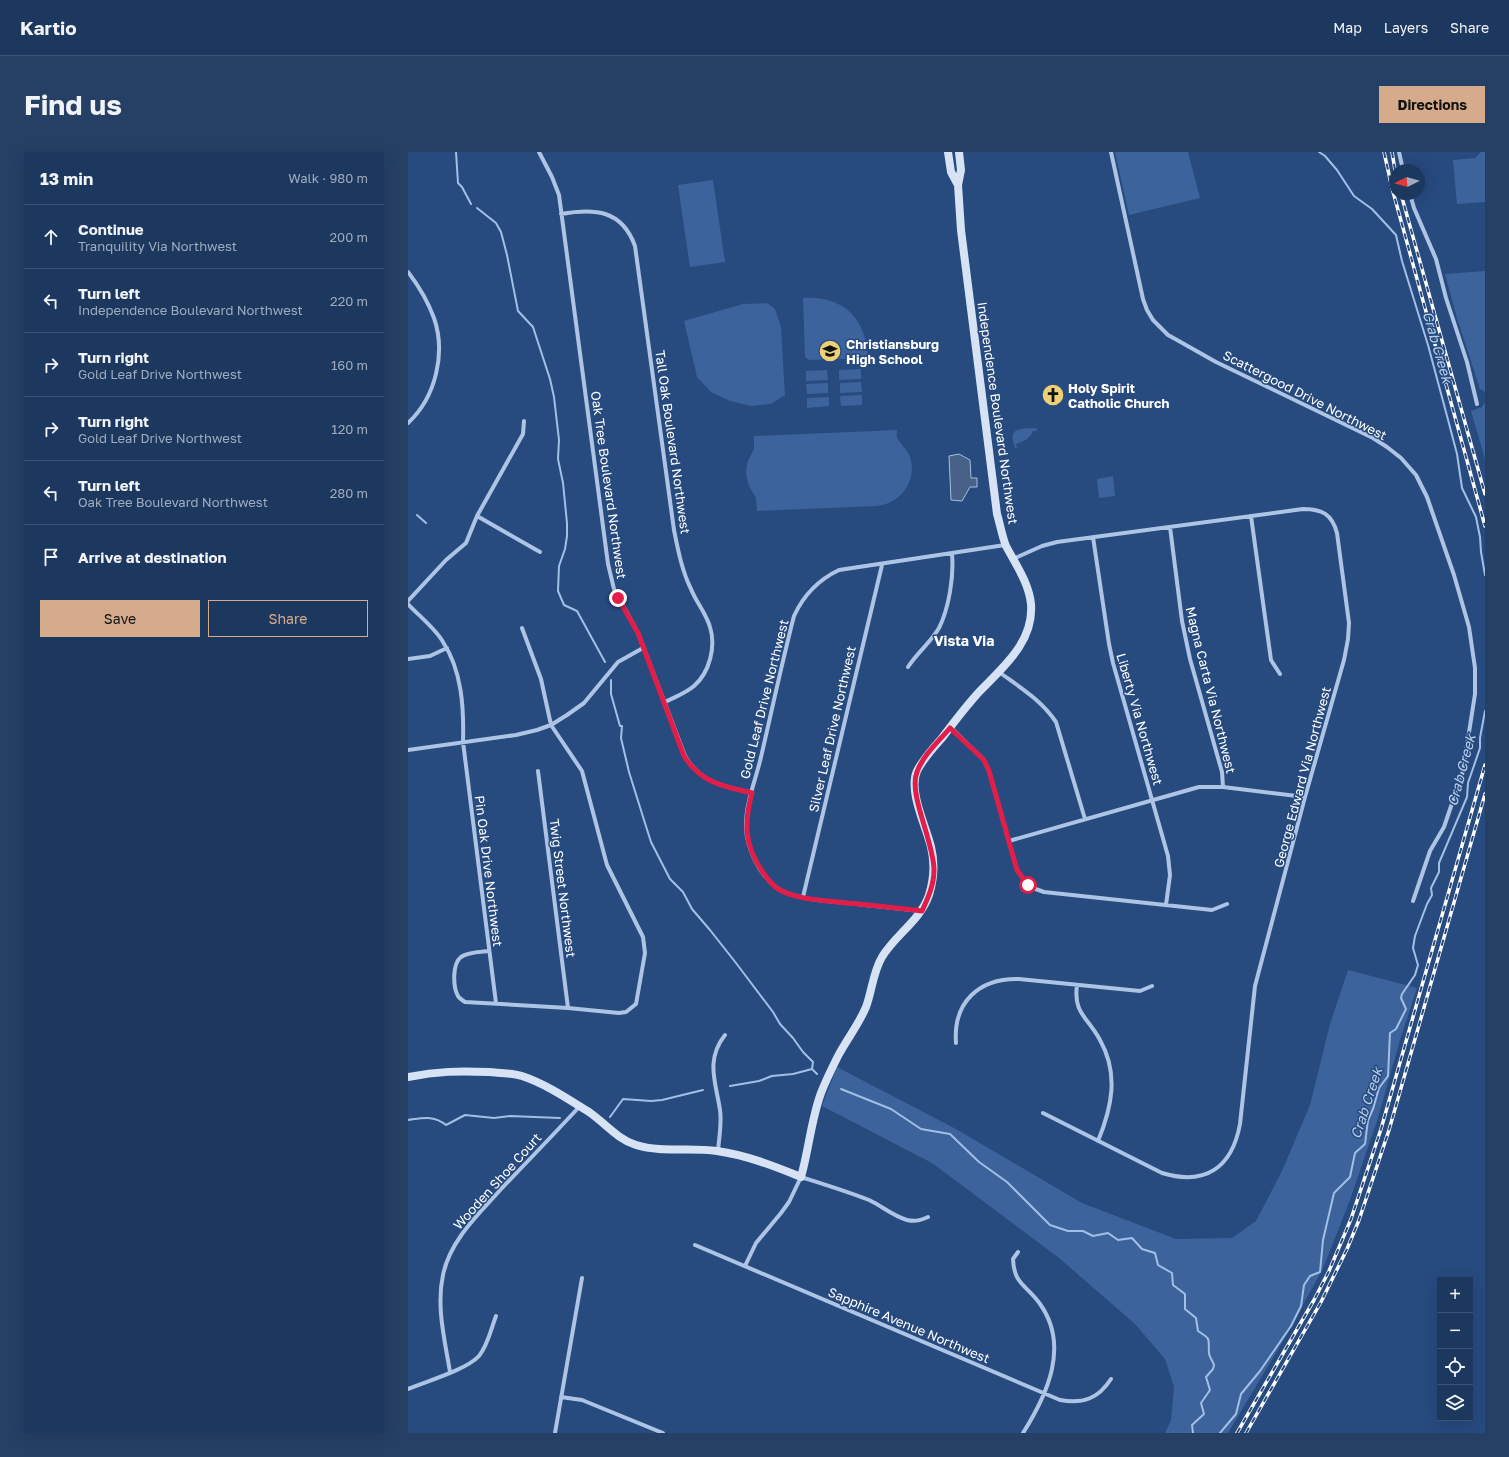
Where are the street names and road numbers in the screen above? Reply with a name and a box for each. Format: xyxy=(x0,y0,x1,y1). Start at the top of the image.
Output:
street label: Independence Boulevard Northwest xyxy=(974,301,1022,525)
street label: Scattergood Drive Northwest xyxy=(1220,347,1390,443)
street label: Tall Oak Boulevard Northwest xyxy=(652,349,694,535)
street label: Oak Tree Boulevard Northwest xyxy=(588,390,630,580)
street label: Magna Carta Via Northwest xyxy=(1183,605,1239,775)
street label: Gold Leaf Drive Northwest xyxy=(736,618,792,780)
street label: Silver Leaf Drive Northwest xyxy=(805,644,859,814)
street label: Liberty Via Northwest xyxy=(1113,651,1167,787)
street label: George Edward Via Northwest xyxy=(1270,685,1334,869)
street label: Pin Oak Drive Northwest xyxy=(472,794,506,948)
street label: Twig Street Northwest xyxy=(547,818,579,958)
street label: Wooden Shoe Court xyxy=(449,1129,545,1233)
street label: Sapphire Avenue Northwest xyxy=(826,1284,992,1366)

